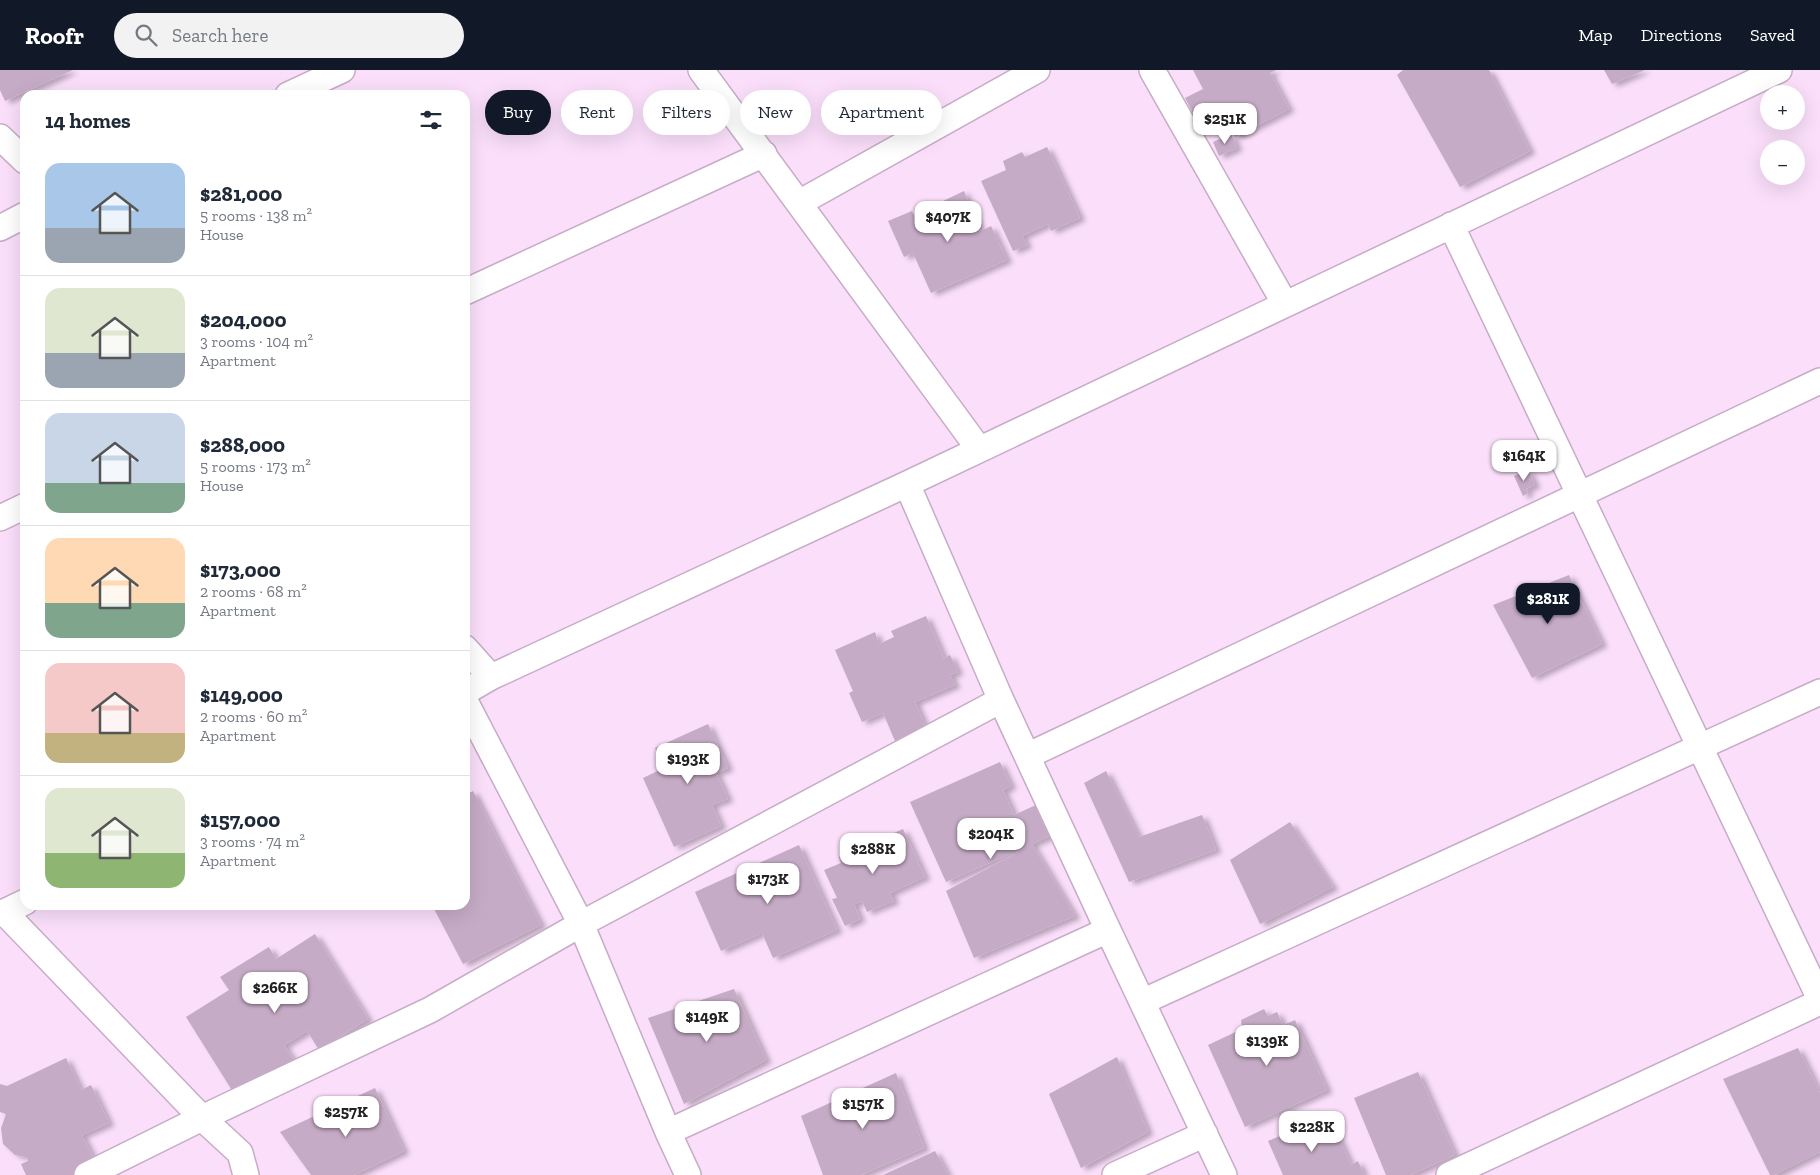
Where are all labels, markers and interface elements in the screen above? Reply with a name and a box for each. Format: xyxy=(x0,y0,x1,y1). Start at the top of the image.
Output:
search box xyxy=(114,13,464,58)
text: Roofr xyxy=(25,21,84,50)
icon: search xyxy=(132,21,160,49)
text: Search here xyxy=(172,24,268,47)
text: Map xyxy=(1578,24,1613,46)
text: Directions xyxy=(1641,24,1722,46)
text: Saved xyxy=(1750,24,1795,46)
map controls xyxy=(1760,85,1805,185)
button: + xyxy=(1760,85,1805,130)
chip: Buy xyxy=(485,90,551,135)
chip: Rent xyxy=(561,90,633,135)
chip: Filters xyxy=(643,90,730,135)
chip: New xyxy=(740,90,811,135)
chip: Apartment xyxy=(821,90,942,135)
pin: $251K xyxy=(1190,102,1260,145)
icon: filters xyxy=(417,106,445,134)
text: 14 homes xyxy=(45,108,131,133)
text: $251K xyxy=(1204,109,1246,128)
button: − xyxy=(1760,140,1805,185)
text: $281,000 xyxy=(200,181,282,206)
icon: home xyxy=(85,183,145,243)
pin: $407K xyxy=(913,200,983,243)
text: 5 rooms · 138 m² xyxy=(200,206,312,225)
text: $407K xyxy=(926,207,970,226)
text: House xyxy=(200,225,243,244)
text: $204,000 xyxy=(200,307,287,332)
icon: home xyxy=(85,308,145,368)
text: 3 rooms · 104 m² xyxy=(200,332,313,351)
text: Apartment xyxy=(200,351,276,370)
text: $288,000 xyxy=(200,432,285,457)
icon: home xyxy=(85,433,145,493)
pin: $164K xyxy=(1489,440,1559,482)
text: $164K xyxy=(1503,446,1545,465)
text: 5 rooms · 173 m² xyxy=(200,457,311,476)
text: House xyxy=(200,476,243,495)
text: $173,000 xyxy=(200,557,281,582)
icon: home xyxy=(85,558,145,618)
text: 2 rooms · 68 m² xyxy=(200,582,307,601)
pin: $281K xyxy=(1513,582,1583,625)
text: $281K xyxy=(1527,589,1569,608)
text: Apartment xyxy=(200,601,276,620)
text: $149,000 xyxy=(200,682,283,707)
icon: home xyxy=(85,683,145,743)
text: 2 rooms · 60 m² xyxy=(200,707,307,726)
text: Apartment xyxy=(200,726,276,745)
pin: $193K xyxy=(653,742,723,785)
text: $193K xyxy=(667,749,709,768)
text: $157,000 xyxy=(200,807,280,832)
icon: home xyxy=(85,808,145,868)
pin: $204K xyxy=(956,818,1026,860)
text: $204K xyxy=(968,824,1014,843)
text: 3 rooms · 74 m² xyxy=(200,832,305,851)
pin: $288K xyxy=(838,832,908,875)
text: $288K xyxy=(851,839,895,858)
text: Apartment xyxy=(200,851,276,870)
pin: $173K xyxy=(733,862,803,905)
text: $173K xyxy=(747,869,789,888)
pin: $266K xyxy=(240,972,310,1014)
text: $266K xyxy=(253,978,297,997)
pin: $149K xyxy=(672,1000,742,1043)
text: $149K xyxy=(686,1007,728,1026)
pin: $139K xyxy=(1232,1024,1302,1067)
text: $139K xyxy=(1246,1031,1288,1050)
pin: $157K xyxy=(828,1088,898,1130)
text: $157K xyxy=(842,1094,884,1113)
pin: $257K xyxy=(311,1096,381,1138)
text: $257K xyxy=(324,1102,368,1121)
pin: $228K xyxy=(1277,1110,1347,1153)
text: $228K xyxy=(1290,1117,1334,1136)

